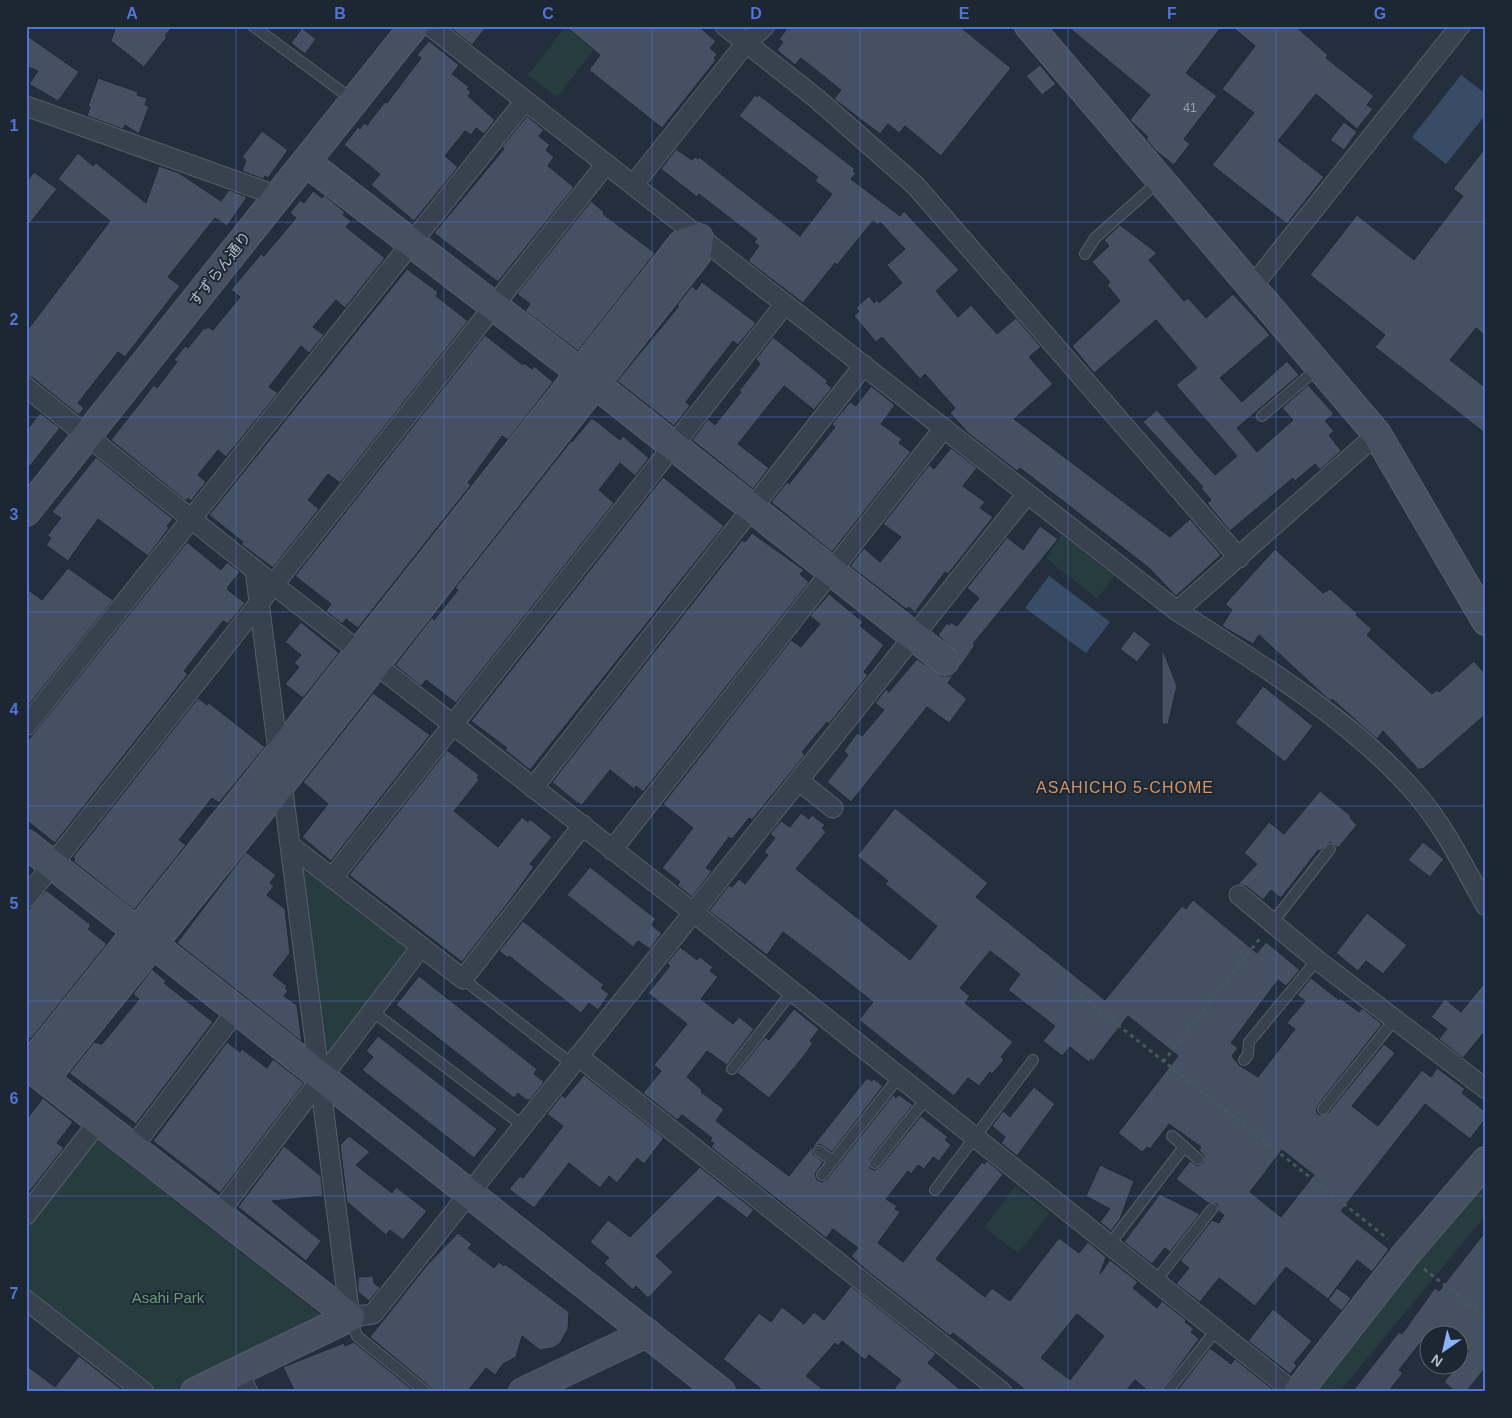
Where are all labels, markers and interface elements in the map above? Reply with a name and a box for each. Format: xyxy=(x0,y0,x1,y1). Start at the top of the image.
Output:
text: A xyxy=(126,5,138,22)
text: B xyxy=(334,5,346,22)
text: C xyxy=(542,5,554,22)
text: D xyxy=(750,5,762,22)
text: E xyxy=(959,5,970,22)
text: F xyxy=(1167,5,1177,22)
text: G xyxy=(1374,5,1386,22)
house number: 41 xyxy=(1183,101,1197,115)
text: 1 xyxy=(10,117,19,134)
street label: すずらん通り xyxy=(185,228,254,309)
text: 2 xyxy=(10,311,19,328)
text: 3 xyxy=(10,506,19,523)
text: 4 xyxy=(10,701,19,718)
district label: ASAHICHO 5-CHOME xyxy=(1036,779,1214,796)
text: 5 xyxy=(10,895,19,912)
text: 6 xyxy=(10,1090,19,1107)
text: 7 xyxy=(10,1285,19,1302)
park label: Asahi Park xyxy=(132,1289,205,1306)
north arrow xyxy=(1420,1326,1470,1376)
text: N xyxy=(1428,1351,1445,1370)

